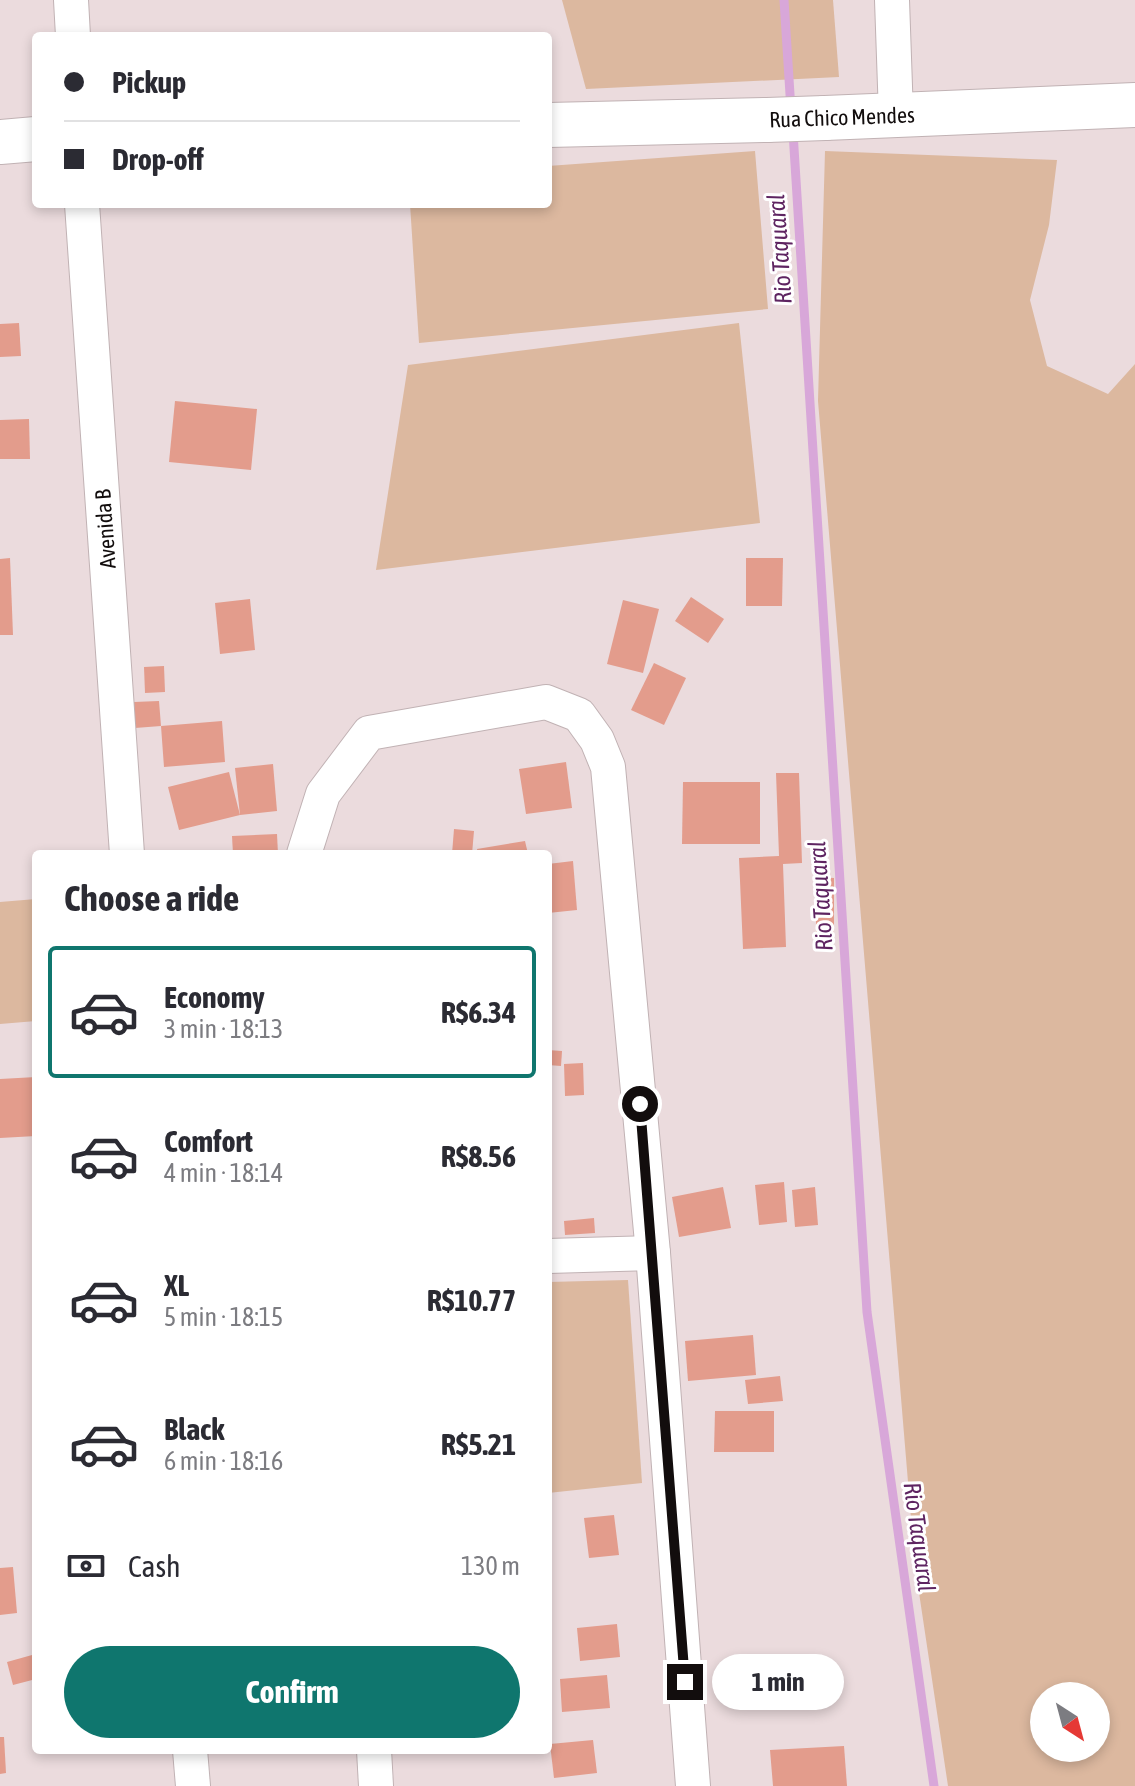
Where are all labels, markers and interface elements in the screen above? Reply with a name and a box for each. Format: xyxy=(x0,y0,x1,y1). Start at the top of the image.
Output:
text: Pickup xyxy=(112,65,186,99)
street label: Rua Chico Mendes xyxy=(769,101,915,133)
text: Drop-off xyxy=(112,142,204,176)
water label: Rio Taquaral xyxy=(762,193,797,305)
street label: Avenida B xyxy=(89,488,121,570)
water label: Rio Taquaral xyxy=(803,840,838,952)
text: Choose a ride xyxy=(64,877,239,919)
icon: car xyxy=(68,976,140,1048)
text: Economy xyxy=(164,980,265,1014)
text: R$6.34 xyxy=(441,995,516,1029)
text: 3 min · 18:13 xyxy=(164,1014,283,1044)
route start xyxy=(622,1086,658,1122)
icon: car xyxy=(68,1120,140,1192)
text: Comfort xyxy=(164,1124,253,1158)
text: R$8.56 xyxy=(441,1139,516,1173)
text: 4 min · 18:14 xyxy=(164,1158,283,1188)
icon: car xyxy=(68,1264,140,1336)
text: XL xyxy=(164,1268,189,1302)
text: R$10.77 xyxy=(427,1283,516,1317)
text: 5 min · 18:15 xyxy=(164,1302,283,1332)
icon: car xyxy=(68,1408,140,1480)
text: Black xyxy=(164,1412,224,1446)
text: R$5.21 xyxy=(441,1427,516,1461)
text: 6 min · 18:16 xyxy=(164,1446,283,1476)
water label: Rio Taquaral xyxy=(898,1480,941,1593)
icon: cash xyxy=(64,1544,108,1588)
text: Cash xyxy=(128,1549,181,1583)
text: 130 m xyxy=(461,1551,520,1581)
button: Confirm xyxy=(64,1646,520,1738)
callout: 1 min xyxy=(713,1654,845,1710)
route end xyxy=(667,1664,703,1700)
text: 1 min xyxy=(751,1667,805,1697)
north arrow xyxy=(1030,1682,1110,1762)
map controls xyxy=(1030,1682,1110,1762)

